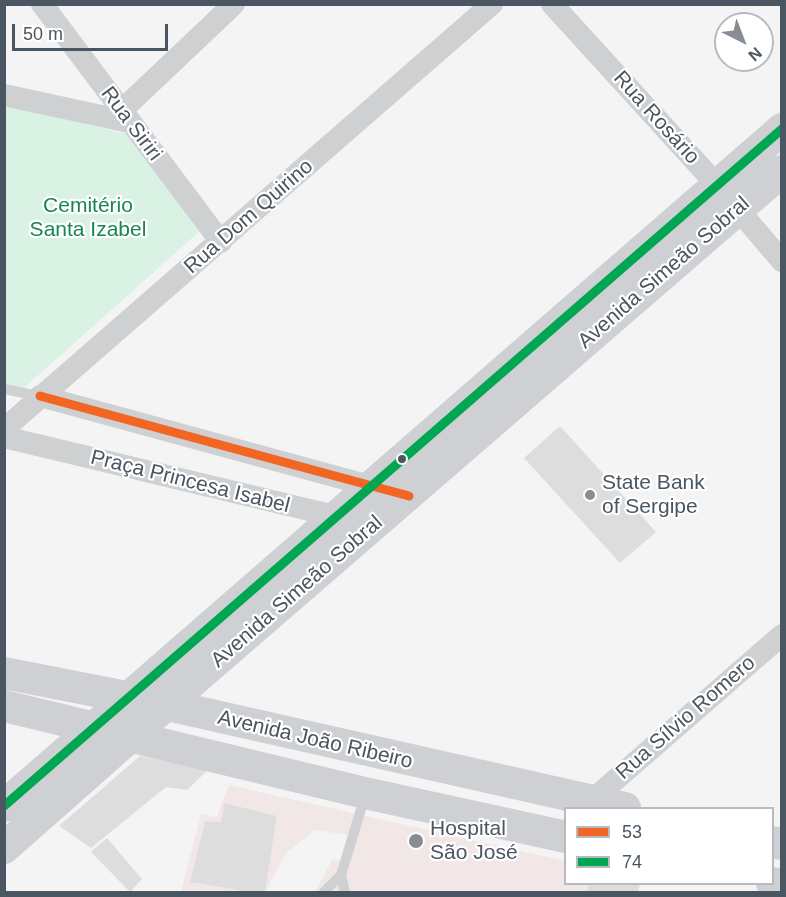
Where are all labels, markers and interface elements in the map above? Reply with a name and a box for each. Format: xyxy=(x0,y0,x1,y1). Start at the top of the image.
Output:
scale bar xyxy=(15,12,171,50)
north arrow xyxy=(714,12,774,72)
text: 50 m xyxy=(23,24,63,44)
text: N xyxy=(745,44,765,64)
street label: Rua Rosário xyxy=(608,66,704,170)
street label: Rua Siriri xyxy=(95,82,167,166)
street label: Rua Dom Quirino xyxy=(180,154,318,280)
street label: Avenida Simeão Sobral xyxy=(573,192,755,354)
park label: Cemitério Santa Izabel xyxy=(30,193,146,243)
street label: Praça Princesa Isabel xyxy=(88,445,292,519)
unlabelled marker xyxy=(396,453,408,465)
place label: State Bank of Sergipe xyxy=(602,470,705,520)
marker: State Bank of Sergipe xyxy=(583,488,597,502)
street label: Avenida Simeão Sobral xyxy=(206,511,388,673)
street label: Rua Sílvio Romero xyxy=(611,651,761,785)
street label: Avenida João Ribeiro xyxy=(215,705,415,775)
legend xyxy=(564,807,774,885)
place label: Hospital São José xyxy=(430,816,518,866)
text: 53 xyxy=(622,822,642,842)
marker: Hospital São José xyxy=(407,832,425,850)
text: 74 xyxy=(622,852,642,872)

